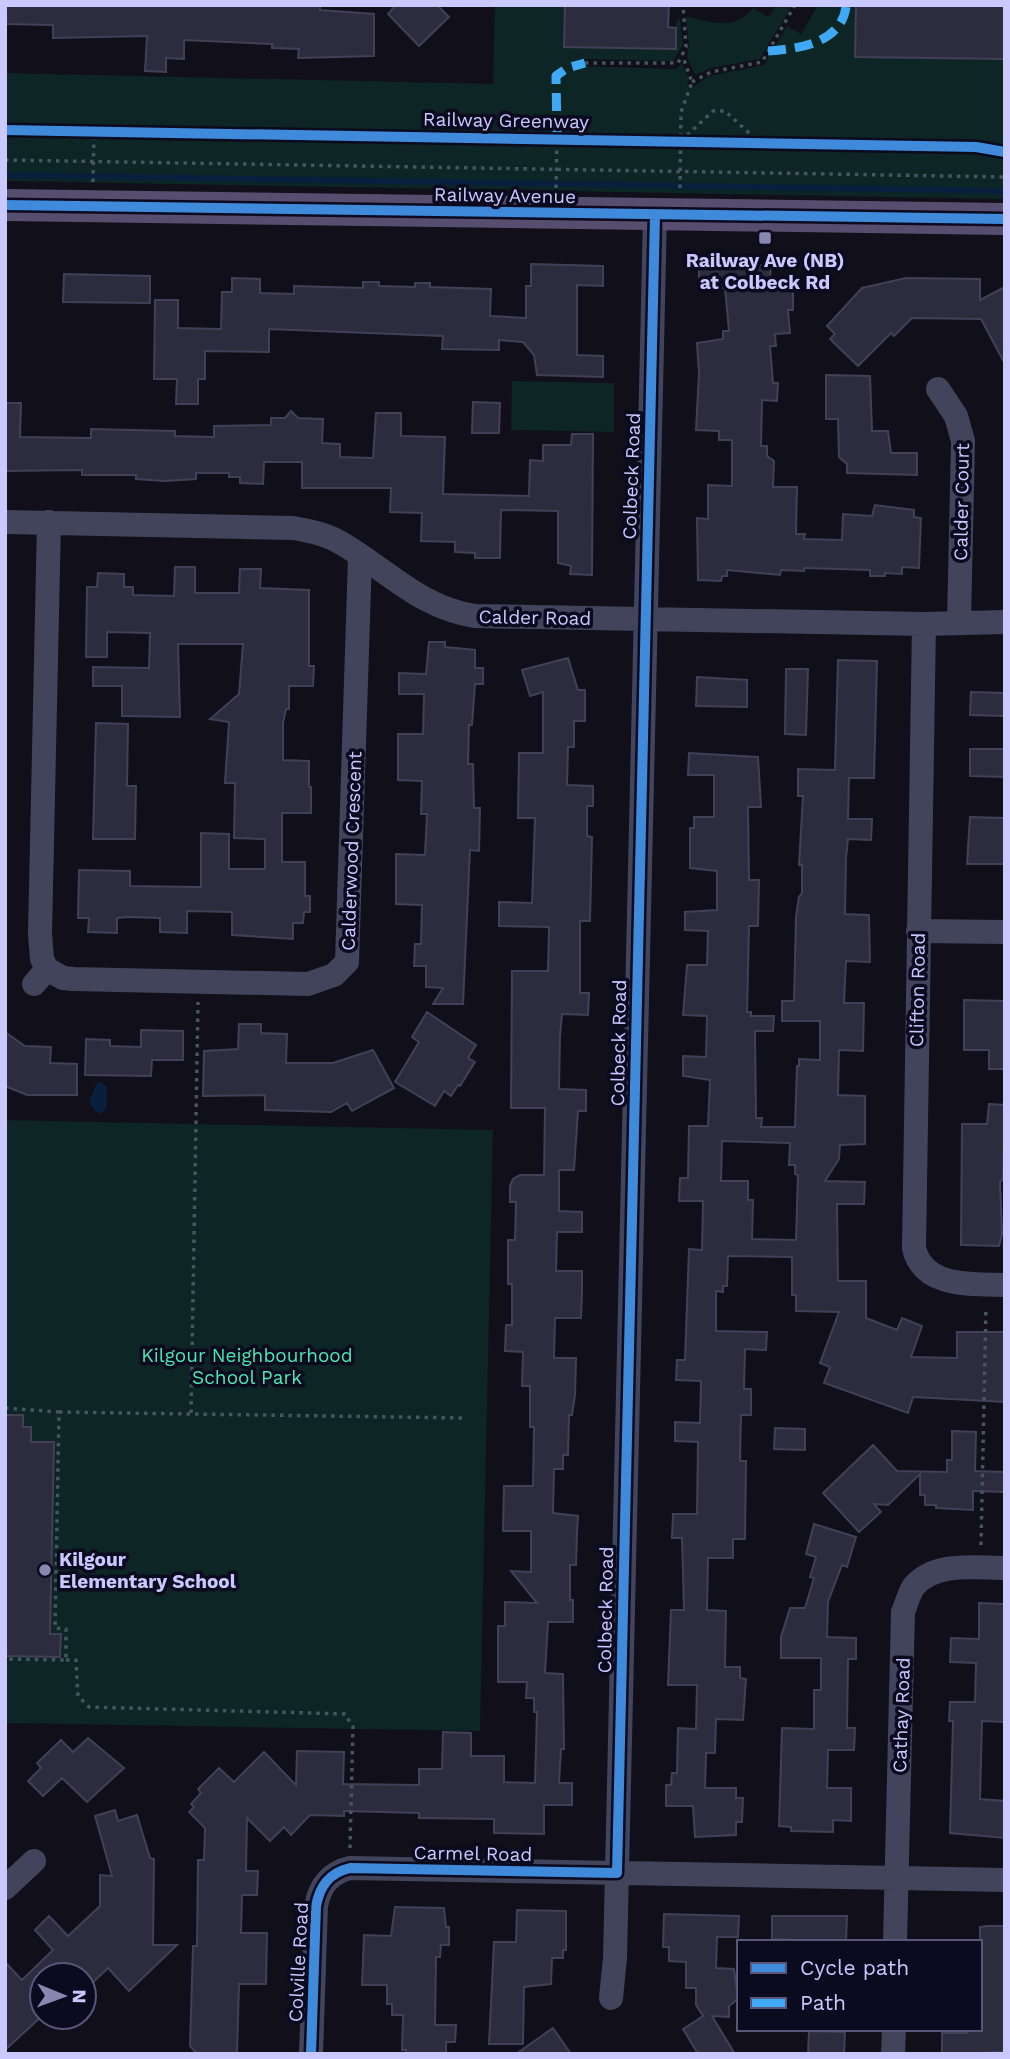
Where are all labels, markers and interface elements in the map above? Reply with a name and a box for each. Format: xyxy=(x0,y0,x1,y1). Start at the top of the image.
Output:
street label: Railway Greenway xyxy=(423,108,589,133)
street label: Railway Avenue xyxy=(434,183,576,208)
marker: Railway Ave (NB) at Colbeck Rd xyxy=(757,230,773,246)
place label: Railway Ave (NB) at Colbeck Rd xyxy=(686,249,844,294)
street label: Colbeck Road xyxy=(618,412,645,540)
street label: Calder Court xyxy=(949,443,974,561)
street label: Calder Road xyxy=(478,605,592,630)
street label: Calderwood Crescent xyxy=(337,751,366,951)
street label: Clifton Road xyxy=(905,933,930,1047)
street label: Colbeck Road xyxy=(606,979,631,1107)
park label: Kilgour Neighbourhood School Park xyxy=(141,1344,353,1389)
street label: Colbeck Road xyxy=(593,1546,618,1674)
place label: Kilgour Elementary School xyxy=(59,1548,237,1593)
marker: Kilgour Elementary School xyxy=(37,1562,53,1578)
street label: Cathay Road xyxy=(888,1657,915,1773)
street label: Carmel Road xyxy=(413,1841,532,1866)
street label: Colville Road xyxy=(284,1901,313,2023)
legend xyxy=(737,1940,982,2031)
text: Cycle path xyxy=(800,1955,909,1980)
north arrow xyxy=(28,1961,98,2031)
text: N xyxy=(68,1989,91,2004)
text: Path xyxy=(800,1990,846,2015)

